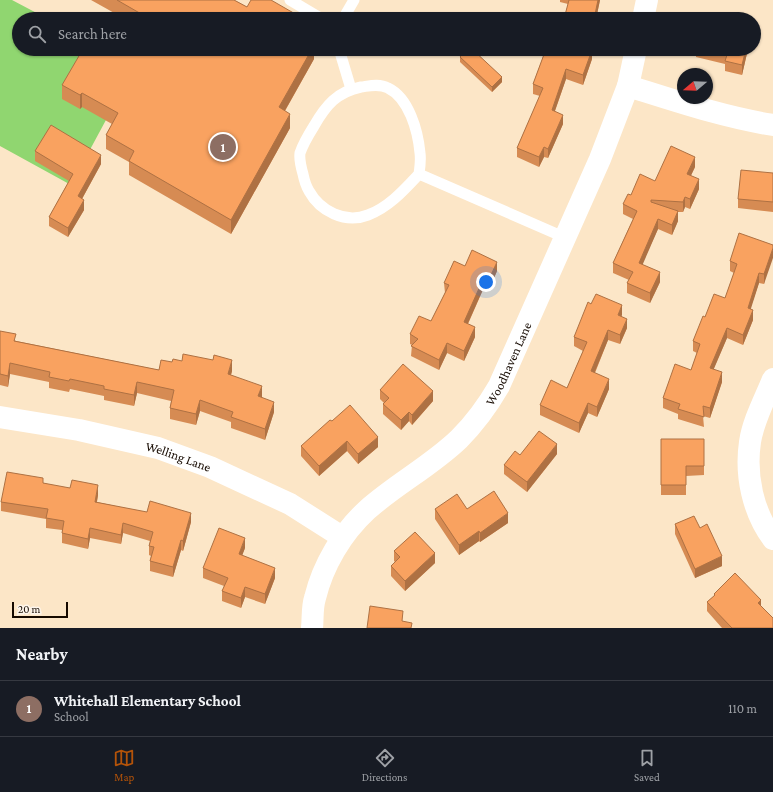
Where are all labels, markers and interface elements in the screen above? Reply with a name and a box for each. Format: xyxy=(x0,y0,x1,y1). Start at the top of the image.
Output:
search box xyxy=(12,12,761,56)
icon: search xyxy=(26,23,48,45)
text: Search here xyxy=(58,26,127,42)
north arrow xyxy=(677,68,713,104)
pin: 1 xyxy=(210,132,236,162)
your location xyxy=(476,272,496,292)
street label: Woodhaven Lane xyxy=(482,319,535,408)
street label: Welling Lane xyxy=(144,438,213,475)
scale bar xyxy=(12,600,68,619)
text: 20 m xyxy=(18,603,40,615)
text: Nearby xyxy=(16,645,68,664)
text: Whitehall Elementary School xyxy=(54,693,241,709)
text: 1 xyxy=(27,701,31,716)
text: 110 m xyxy=(728,701,757,716)
text: School xyxy=(54,709,89,724)
tab: Map xyxy=(113,747,135,783)
tab: Directions xyxy=(362,747,407,783)
tab: Saved xyxy=(634,747,660,783)

